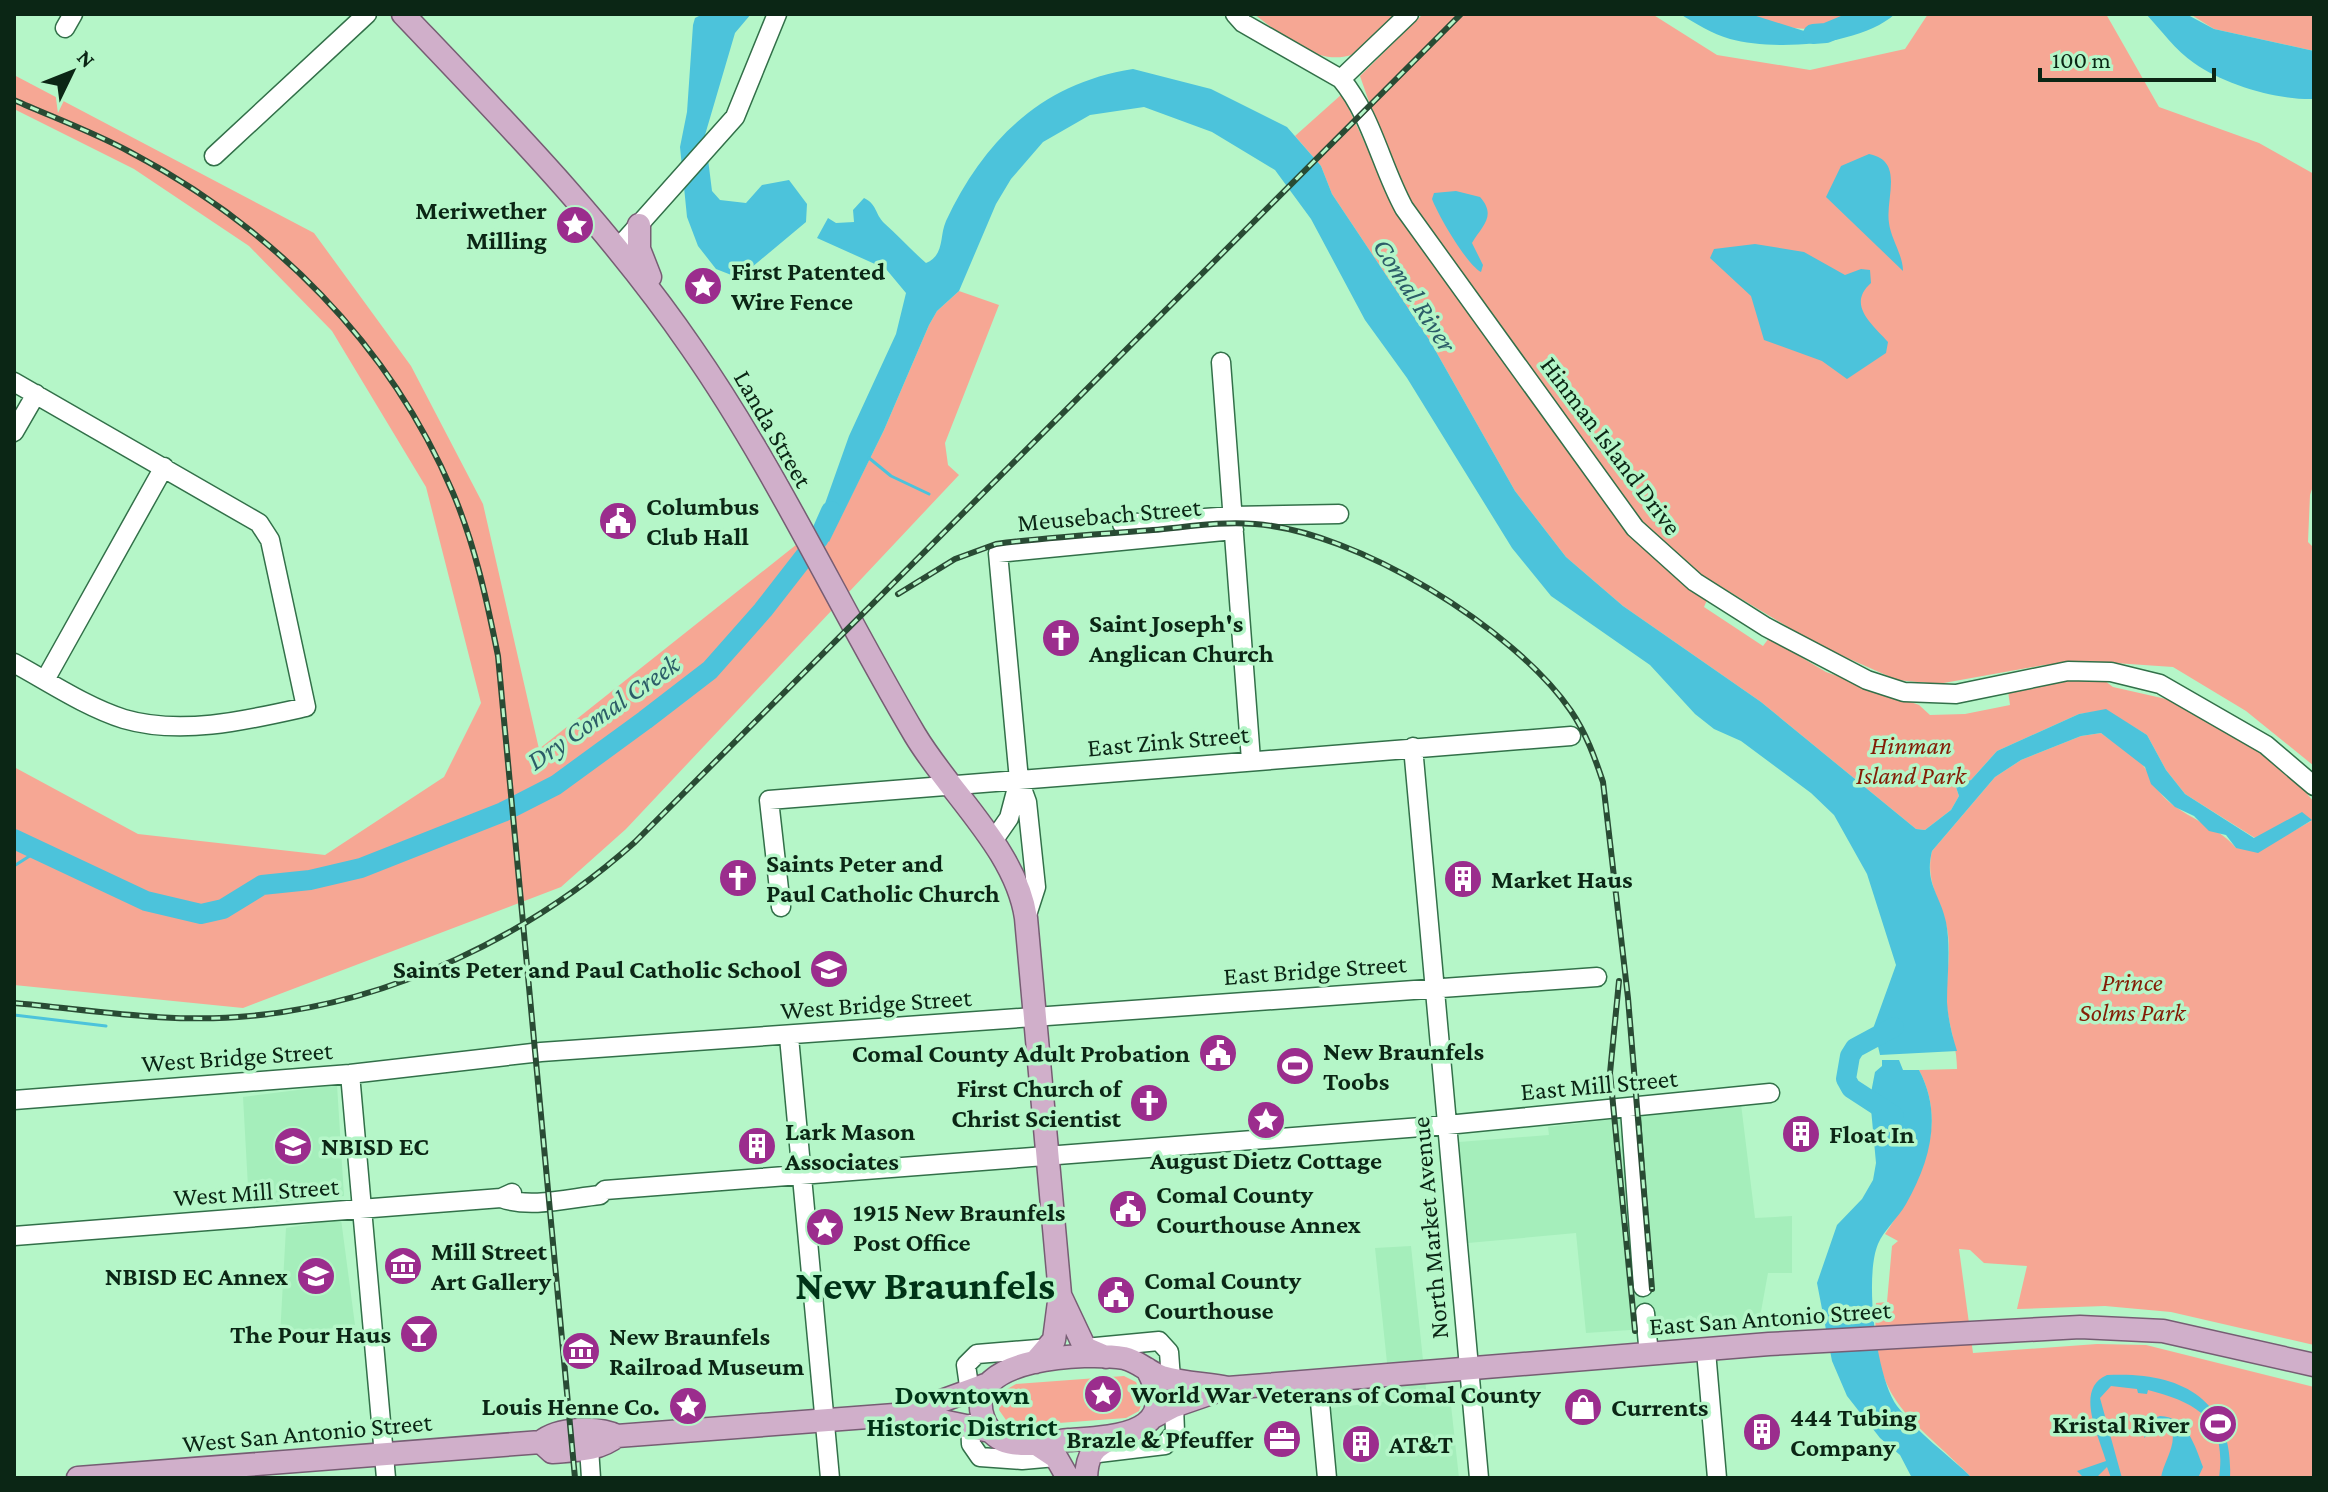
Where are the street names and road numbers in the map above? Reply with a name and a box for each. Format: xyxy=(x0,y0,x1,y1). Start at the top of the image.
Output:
street label: Hinman Island Drive xyxy=(1535,351,1687,541)
street label: Landa Street xyxy=(728,365,818,493)
street label: Meusebach Street xyxy=(1016,492,1202,537)
street label: East Zink Street xyxy=(1086,719,1251,763)
street label: East Bridge Street xyxy=(1222,949,1408,991)
street label: West Bridge Street xyxy=(779,983,973,1025)
street label: West Bridge Street xyxy=(140,1036,334,1078)
street label: East Mill Street xyxy=(1519,1064,1679,1106)
street label: North Market Avenue xyxy=(1406,1116,1454,1340)
street label: West Mill Street xyxy=(172,1172,340,1212)
street label: East San Antonio Street xyxy=(1648,1295,1892,1341)
street label: West San Antonio Street xyxy=(181,1408,433,1458)

